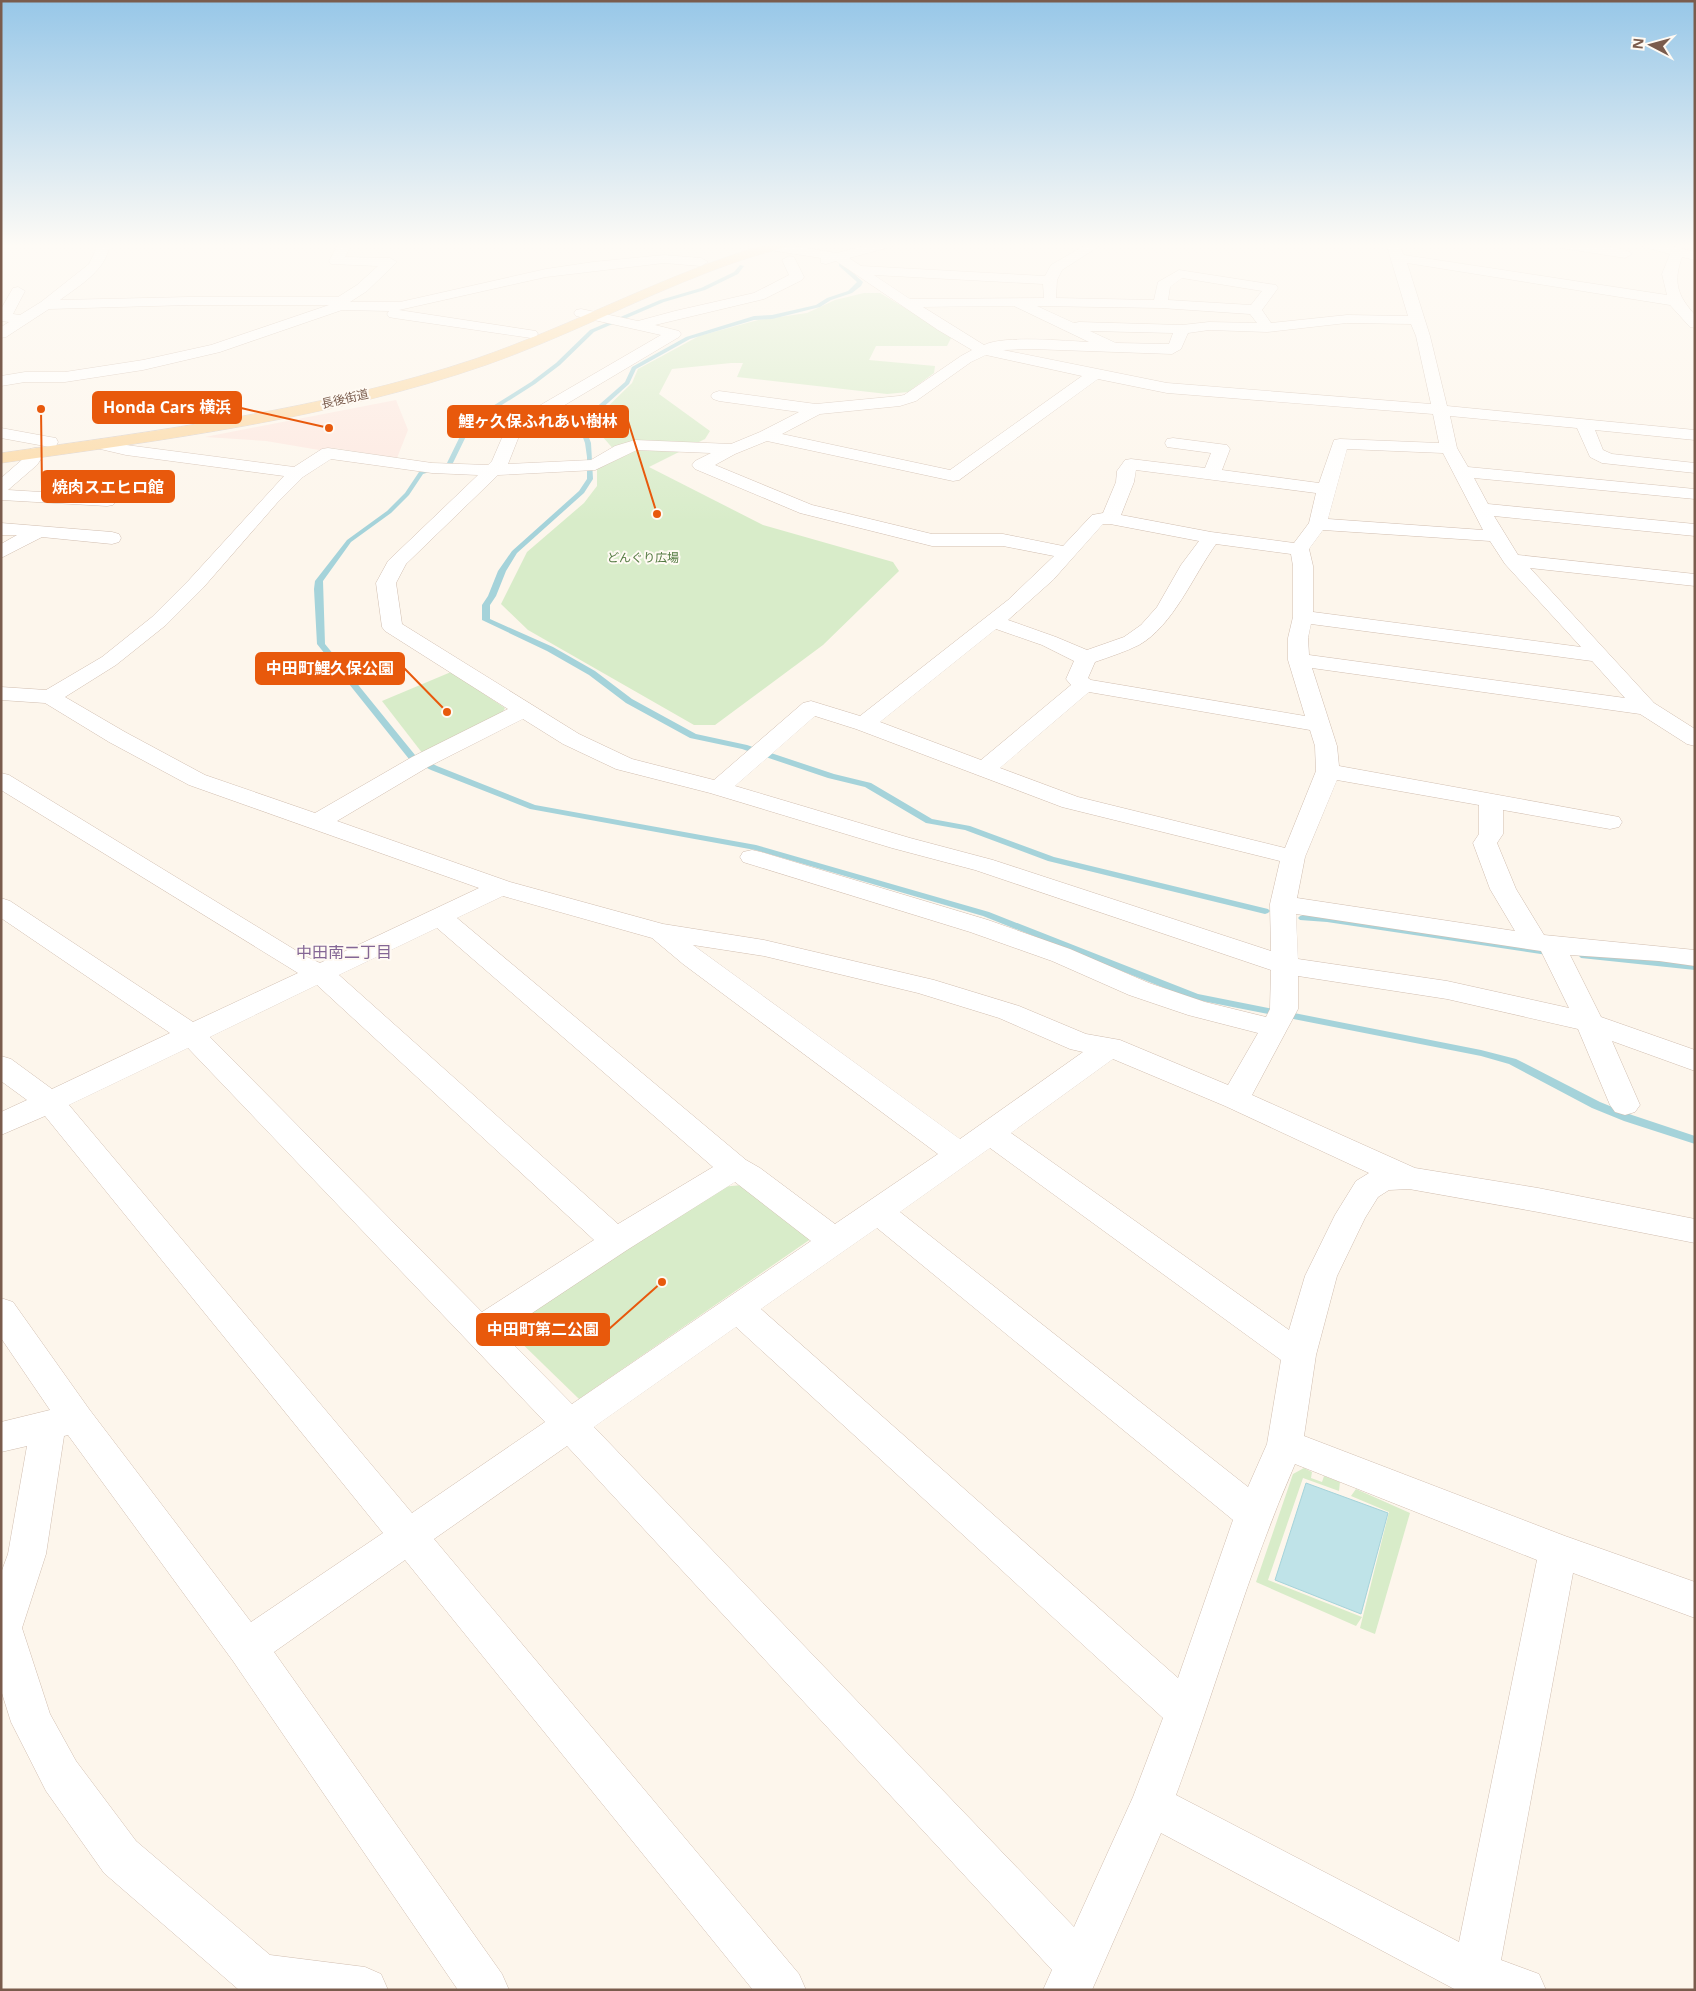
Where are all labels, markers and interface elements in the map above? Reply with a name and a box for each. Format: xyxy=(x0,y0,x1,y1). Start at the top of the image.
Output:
north arrow xyxy=(1626,20,1676,70)
text: N xyxy=(1628,37,1648,50)
street label: 長後街道 xyxy=(320,385,370,412)
callout: Honda Cars 横浜 xyxy=(93,392,241,423)
text: Honda Cars 横浜 xyxy=(103,396,231,418)
callout: 鯉ヶ久保ふれあい樹林 xyxy=(448,406,628,437)
text: 鯉ヶ久保ふれあい樹林 xyxy=(458,410,618,432)
callout: 焼肉スエヒロ館 xyxy=(42,471,174,502)
text: 焼肉スエヒロ館 xyxy=(52,476,164,498)
park label: どんぐり広場 xyxy=(607,549,679,566)
callout: 中田町鯉久保公園 xyxy=(256,653,404,684)
text: 中田町鯉久保公園 xyxy=(266,657,394,679)
district label: 中田南二丁目 xyxy=(296,941,392,963)
callout: 中田町第二公園 xyxy=(477,1314,609,1345)
text: 中田町第二公園 xyxy=(487,1318,599,1340)

